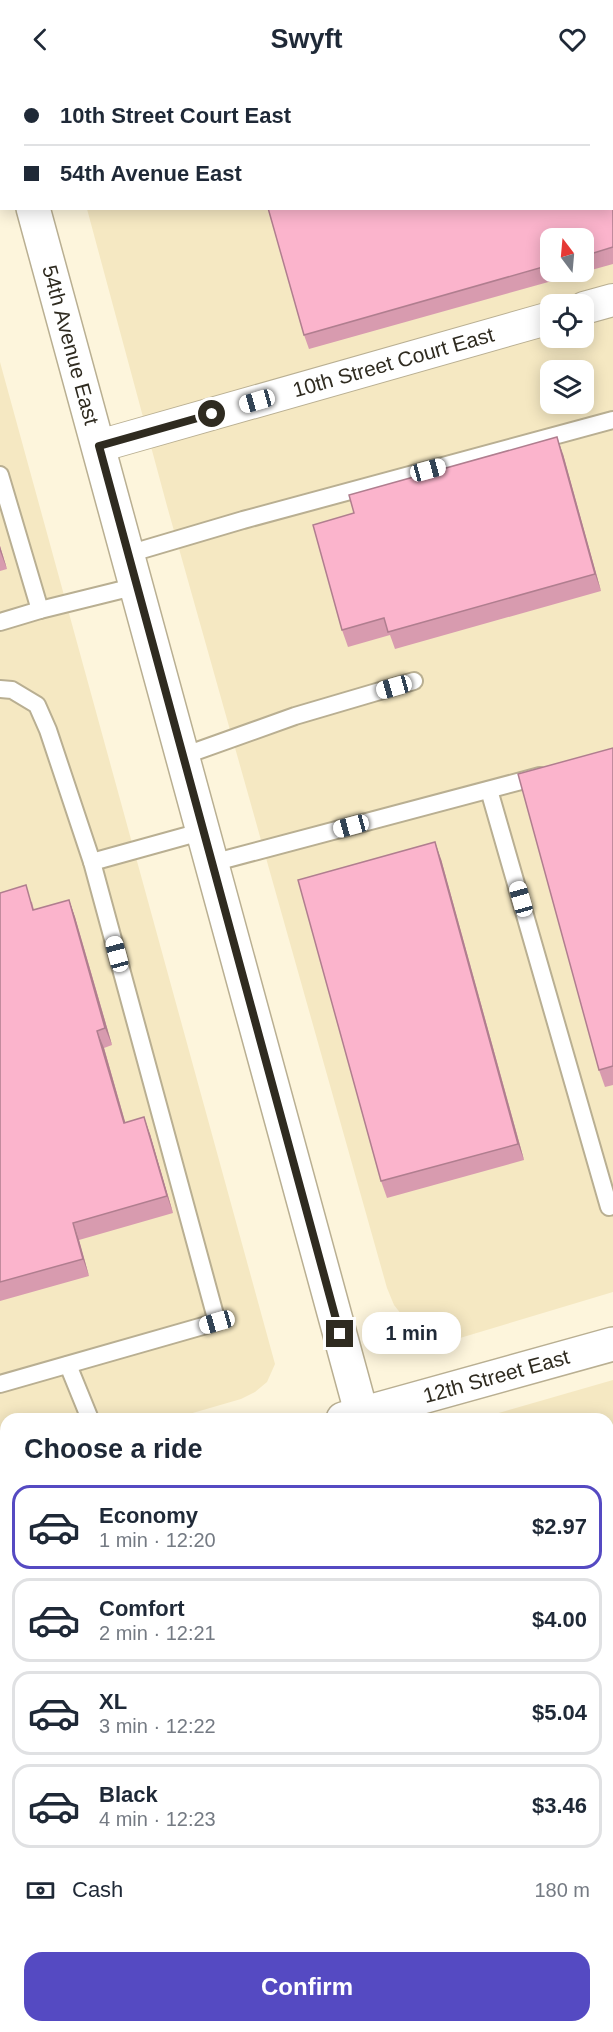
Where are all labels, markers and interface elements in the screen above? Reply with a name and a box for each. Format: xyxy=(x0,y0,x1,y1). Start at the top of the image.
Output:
icon: back xyxy=(24,23,57,56)
icon: heart xyxy=(556,23,589,56)
text: Swyft xyxy=(270,24,343,54)
text: 10th Street Court East xyxy=(60,103,291,128)
text: 54th Avenue East xyxy=(60,161,242,186)
north arrow xyxy=(540,228,594,282)
map controls xyxy=(540,228,594,414)
street label: 54th Avenue East xyxy=(38,263,104,427)
button: locate xyxy=(540,294,594,348)
street label: 10th Street Court East xyxy=(290,322,497,401)
button: layers xyxy=(540,360,594,414)
car xyxy=(237,387,277,415)
route start xyxy=(198,400,225,427)
car xyxy=(408,457,448,483)
car xyxy=(374,673,414,701)
car xyxy=(331,813,371,839)
car xyxy=(507,879,535,919)
car xyxy=(104,934,130,974)
car xyxy=(197,1308,237,1336)
callout: 1 min xyxy=(361,1313,460,1355)
route end xyxy=(326,1320,353,1347)
text: 1 min xyxy=(385,1322,438,1344)
street label: 12th Street East xyxy=(420,1345,572,1407)
text: Choose a ride xyxy=(24,1434,203,1464)
icon: car xyxy=(27,1500,81,1554)
text: Economy xyxy=(99,1503,198,1528)
text: $2.97 xyxy=(532,1514,587,1539)
text: 1 min · 12:20 xyxy=(99,1529,216,1551)
icon: car xyxy=(27,1593,81,1647)
text: Comfort xyxy=(99,1596,185,1621)
text: $4.00 xyxy=(532,1607,587,1632)
text: 2 min · 12:21 xyxy=(99,1622,216,1644)
icon: car xyxy=(27,1686,81,1740)
text: XL xyxy=(99,1689,127,1714)
text: $5.04 xyxy=(532,1700,587,1725)
text: 3 min · 12:22 xyxy=(99,1715,216,1737)
icon: car xyxy=(27,1779,81,1833)
text: Black xyxy=(99,1782,158,1807)
text: $3.46 xyxy=(532,1793,587,1818)
text: 4 min · 12:23 xyxy=(99,1808,216,1830)
icon: cash xyxy=(24,1874,57,1907)
text: Cash xyxy=(72,1877,123,1902)
text: 180 m xyxy=(534,1879,590,1901)
button: Confirm xyxy=(24,1952,590,2021)

